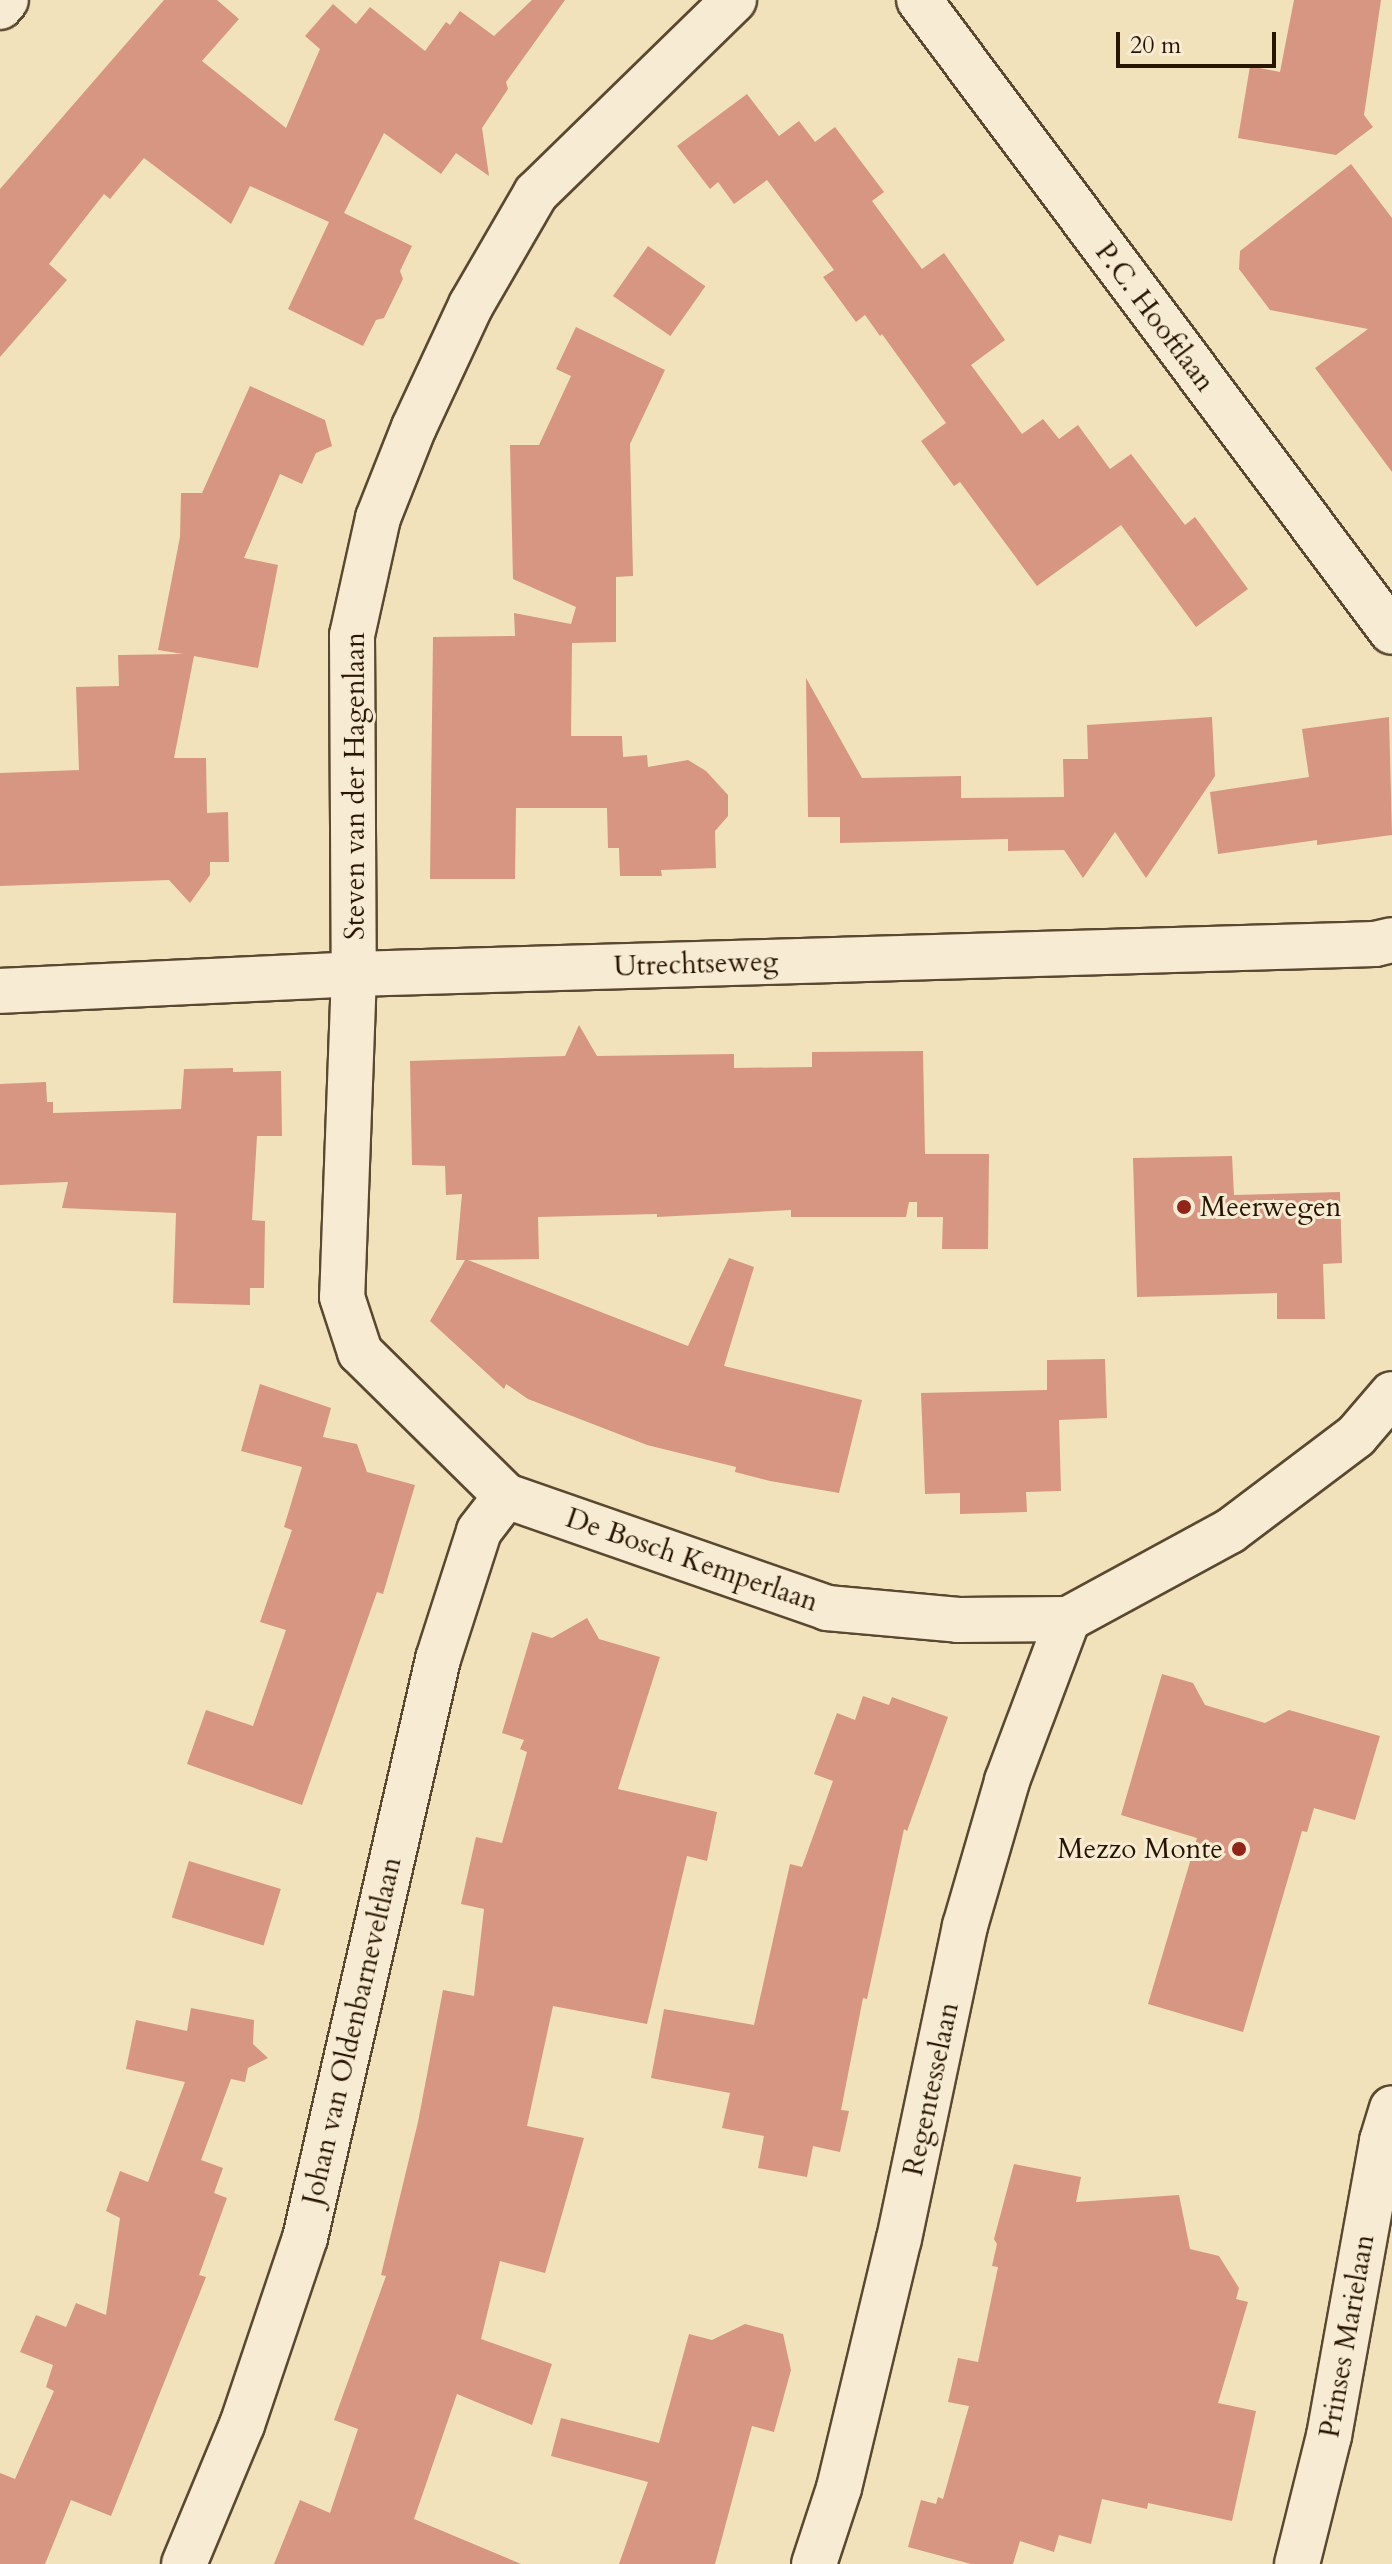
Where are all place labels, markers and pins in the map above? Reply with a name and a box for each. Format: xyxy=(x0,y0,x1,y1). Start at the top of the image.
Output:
place label: Meerwegen xyxy=(1200,1190,1342,1224)
marker: Meerwegen xyxy=(1175,1198,1193,1216)
place label: Mezzo Monte xyxy=(1057,1832,1223,1866)
marker: Mezzo Monte xyxy=(1230,1840,1248,1858)

